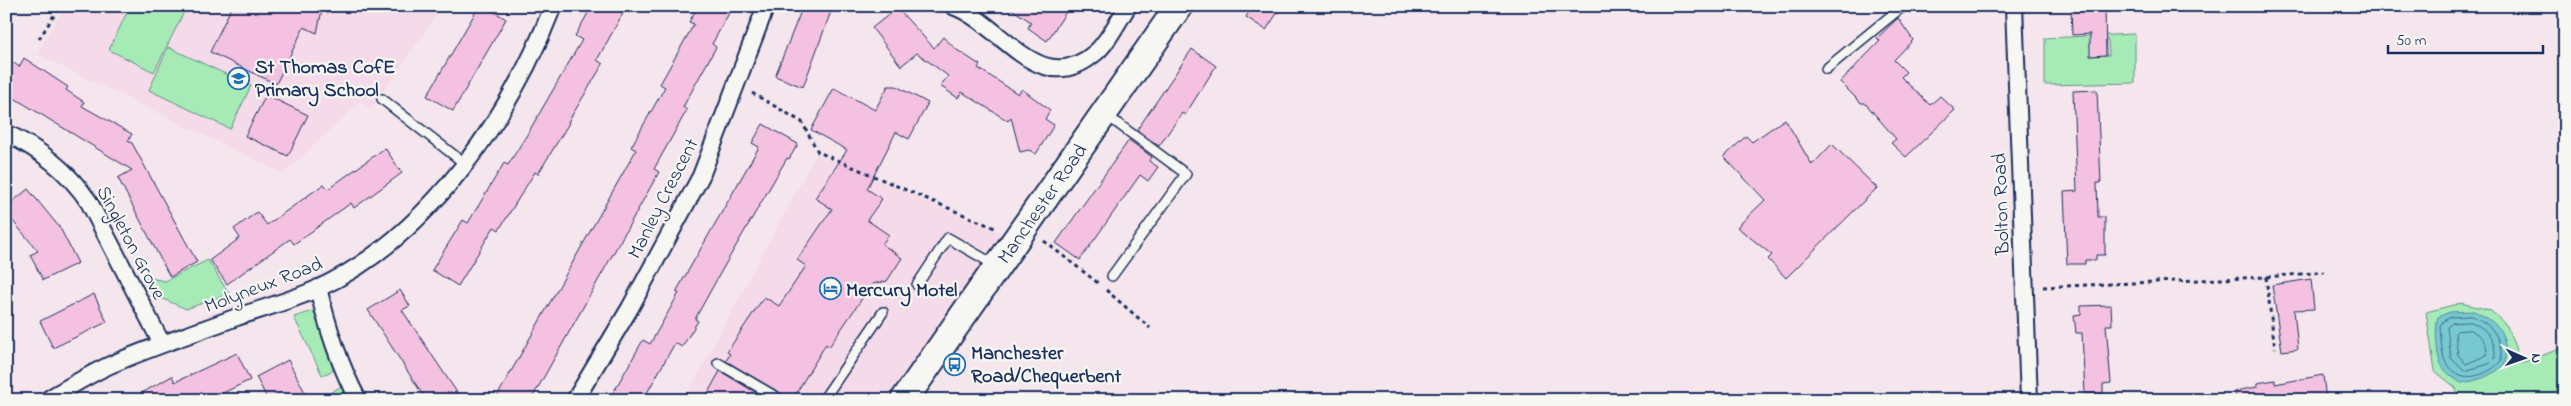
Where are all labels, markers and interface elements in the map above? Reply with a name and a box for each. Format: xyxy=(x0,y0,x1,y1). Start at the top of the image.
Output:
scale bar xyxy=(2388,22,2544,54)
text: 50 m xyxy=(2396,30,2427,52)
place label: St Thomas CofE Primary School xyxy=(255,54,395,107)
school or university icon: St Thomas CofE Primary School xyxy=(227,66,251,90)
street label: Manley Crescent xyxy=(621,134,707,265)
street label: Manchester Road xyxy=(991,139,1096,271)
street label: Bolton Road xyxy=(1986,152,2019,256)
street label: Singleton Grove xyxy=(87,181,172,306)
street label: Molyneux Road xyxy=(201,251,327,322)
hotel icon: Mercury Motel xyxy=(818,277,842,301)
place label: Mercury Motel xyxy=(846,277,957,307)
north arrow xyxy=(2498,334,2548,384)
place label: Manchester Road/Chequerbent xyxy=(971,340,1121,392)
bus stop icon: Manchester Road/Chequerbent xyxy=(943,352,967,376)
text: N xyxy=(2525,353,2546,363)

